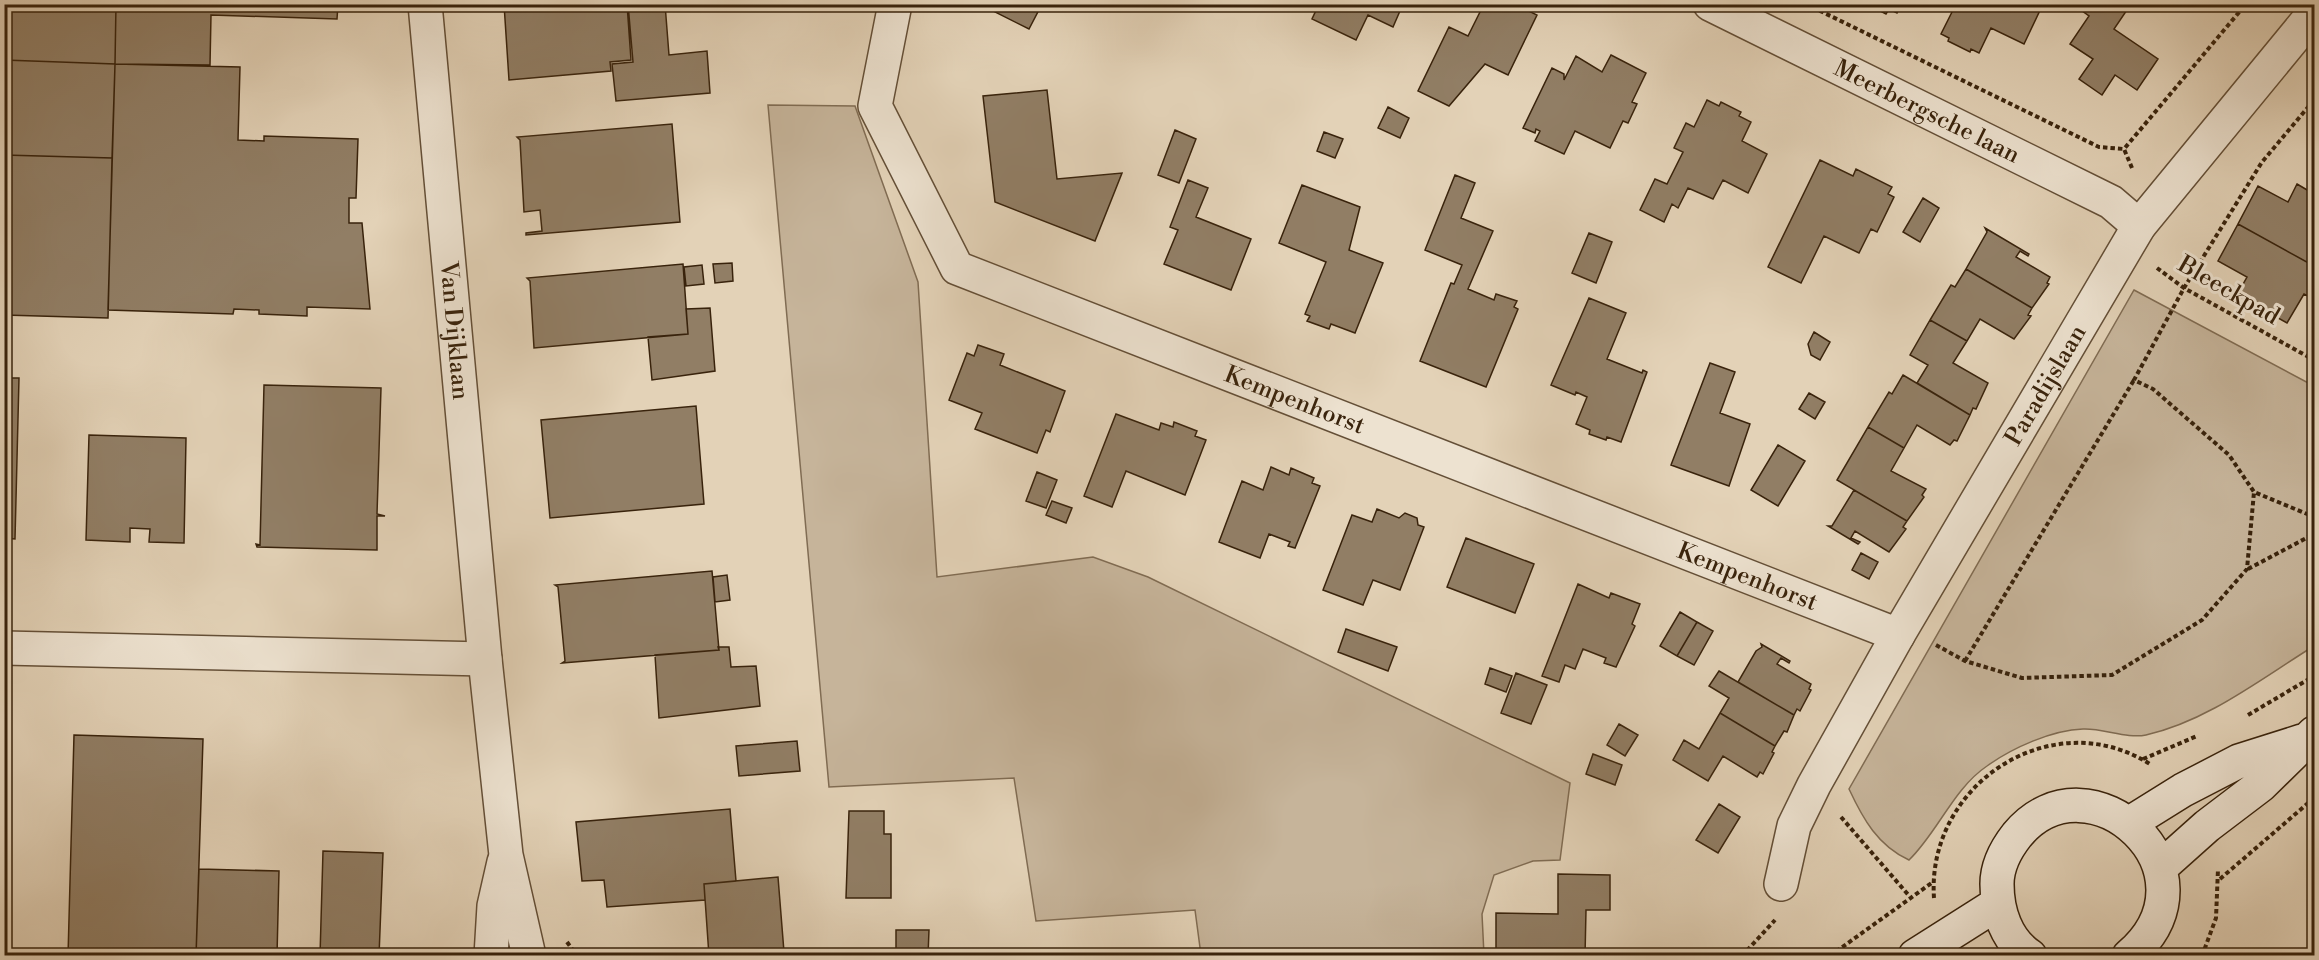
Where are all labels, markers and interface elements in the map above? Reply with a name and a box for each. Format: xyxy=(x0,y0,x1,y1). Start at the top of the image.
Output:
street label: Meerbergsche laan xyxy=(1829,54,2024,171)
street label: Bleeckpad xyxy=(2171,249,2285,332)
street label: Van Dijklaan xyxy=(433,259,475,401)
street label: Paradijslaan xyxy=(1999,320,2093,451)
street label: Kempenhorst xyxy=(1220,360,1369,442)
street label: Kempenhorst xyxy=(1673,536,1822,618)

